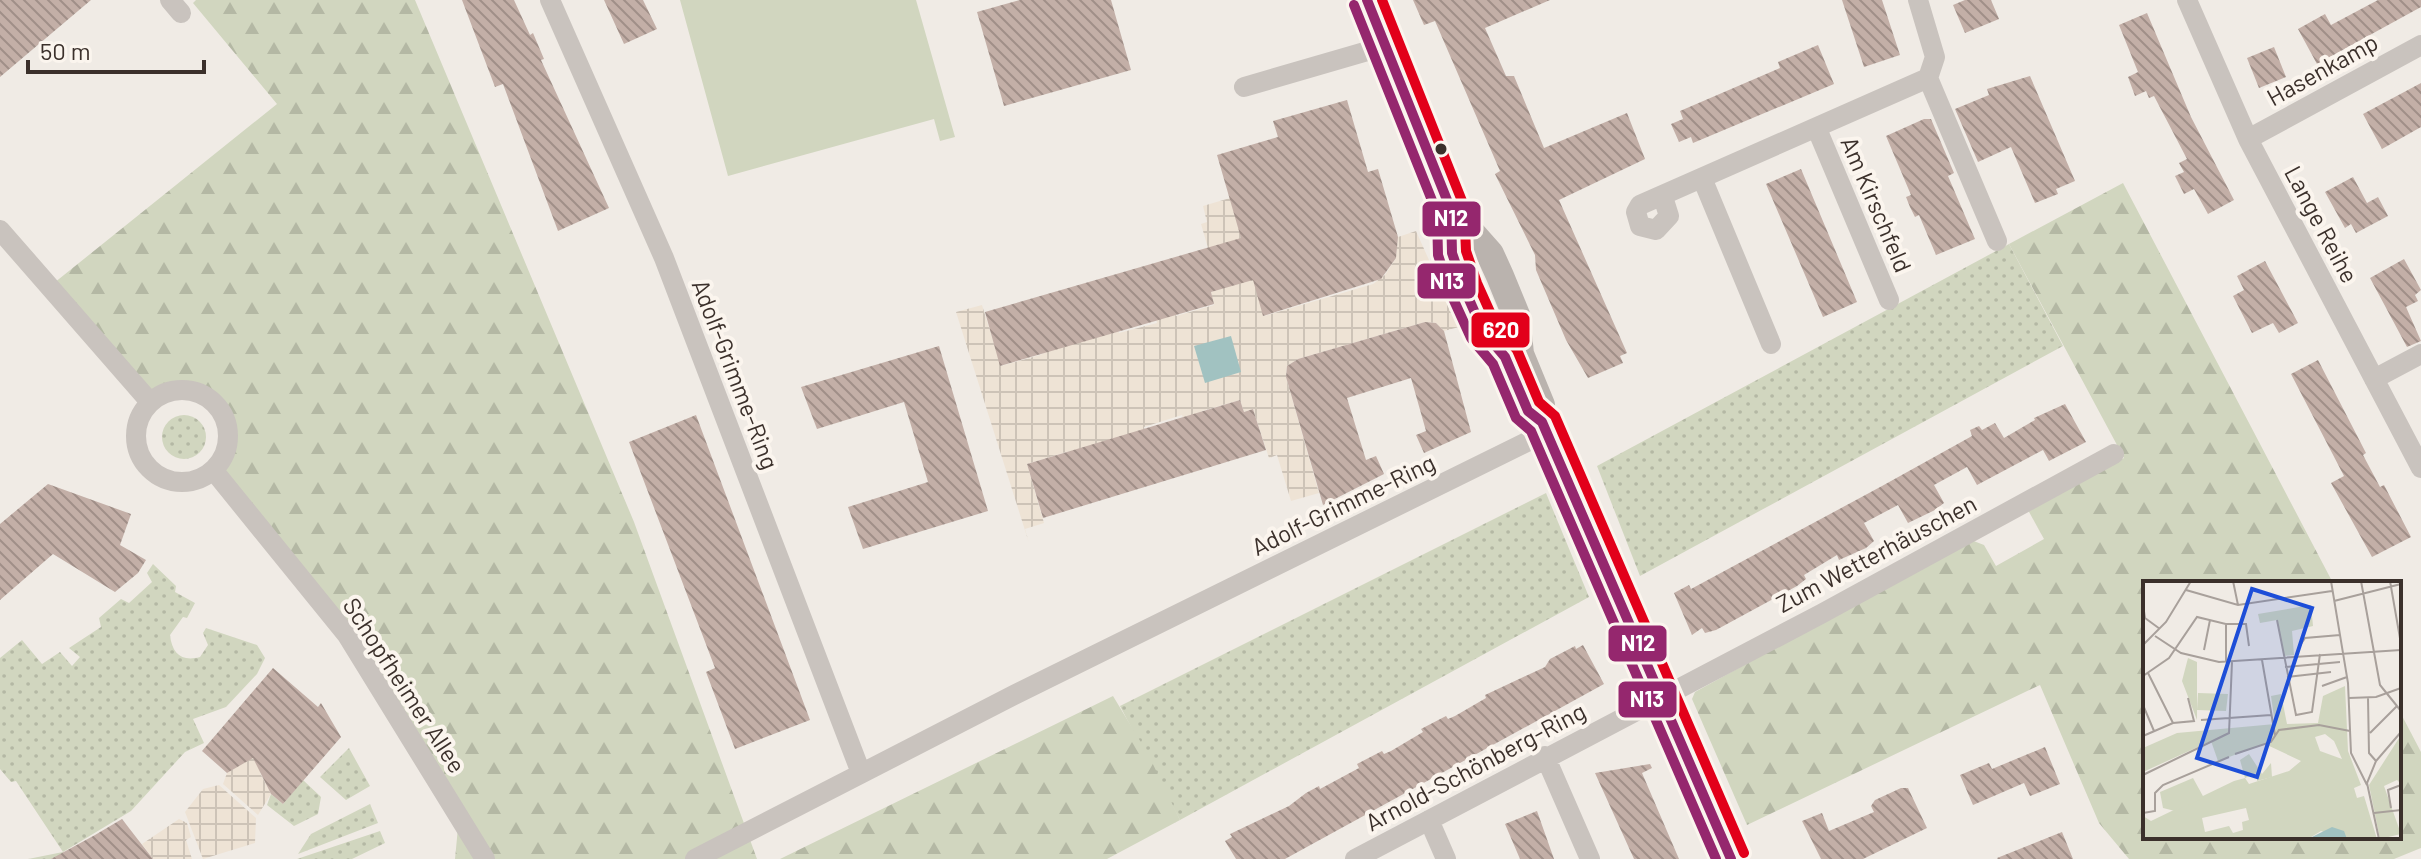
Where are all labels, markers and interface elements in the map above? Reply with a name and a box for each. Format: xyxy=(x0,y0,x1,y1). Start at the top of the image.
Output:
scale bar xyxy=(28,24,204,74)
street label: Hasenkamp xyxy=(2261,27,2383,111)
text: 50 m xyxy=(40,36,91,65)
street label: Am Kirschfeld xyxy=(1835,132,1919,276)
unlabelled marker xyxy=(1433,141,1449,157)
street label: Lange Reihe xyxy=(2279,161,2365,287)
line badge: N12 xyxy=(1421,200,1482,238)
text: N12 xyxy=(1434,204,1468,230)
line badge: N13 xyxy=(1416,262,1477,300)
text: N13 xyxy=(1430,267,1464,293)
street label: Adolf-Grimme-Ring xyxy=(686,275,786,473)
line badge: 620 xyxy=(1470,311,1531,349)
text: 620 xyxy=(1483,316,1519,342)
street label: Adolf-Grimme-Ring xyxy=(1246,447,1440,561)
street label: Zum Wetterhäuschen xyxy=(1771,488,1981,618)
inset map xyxy=(2143,581,2401,839)
street label: Schopfheimer Allee xyxy=(338,592,472,778)
line badge: N12 xyxy=(1607,624,1668,663)
text: N12 xyxy=(1621,629,1655,655)
line badge: N13 xyxy=(1617,680,1678,719)
text: N13 xyxy=(1630,685,1664,711)
street label: Arnold-Schönberg-Ring xyxy=(1360,696,1590,836)

